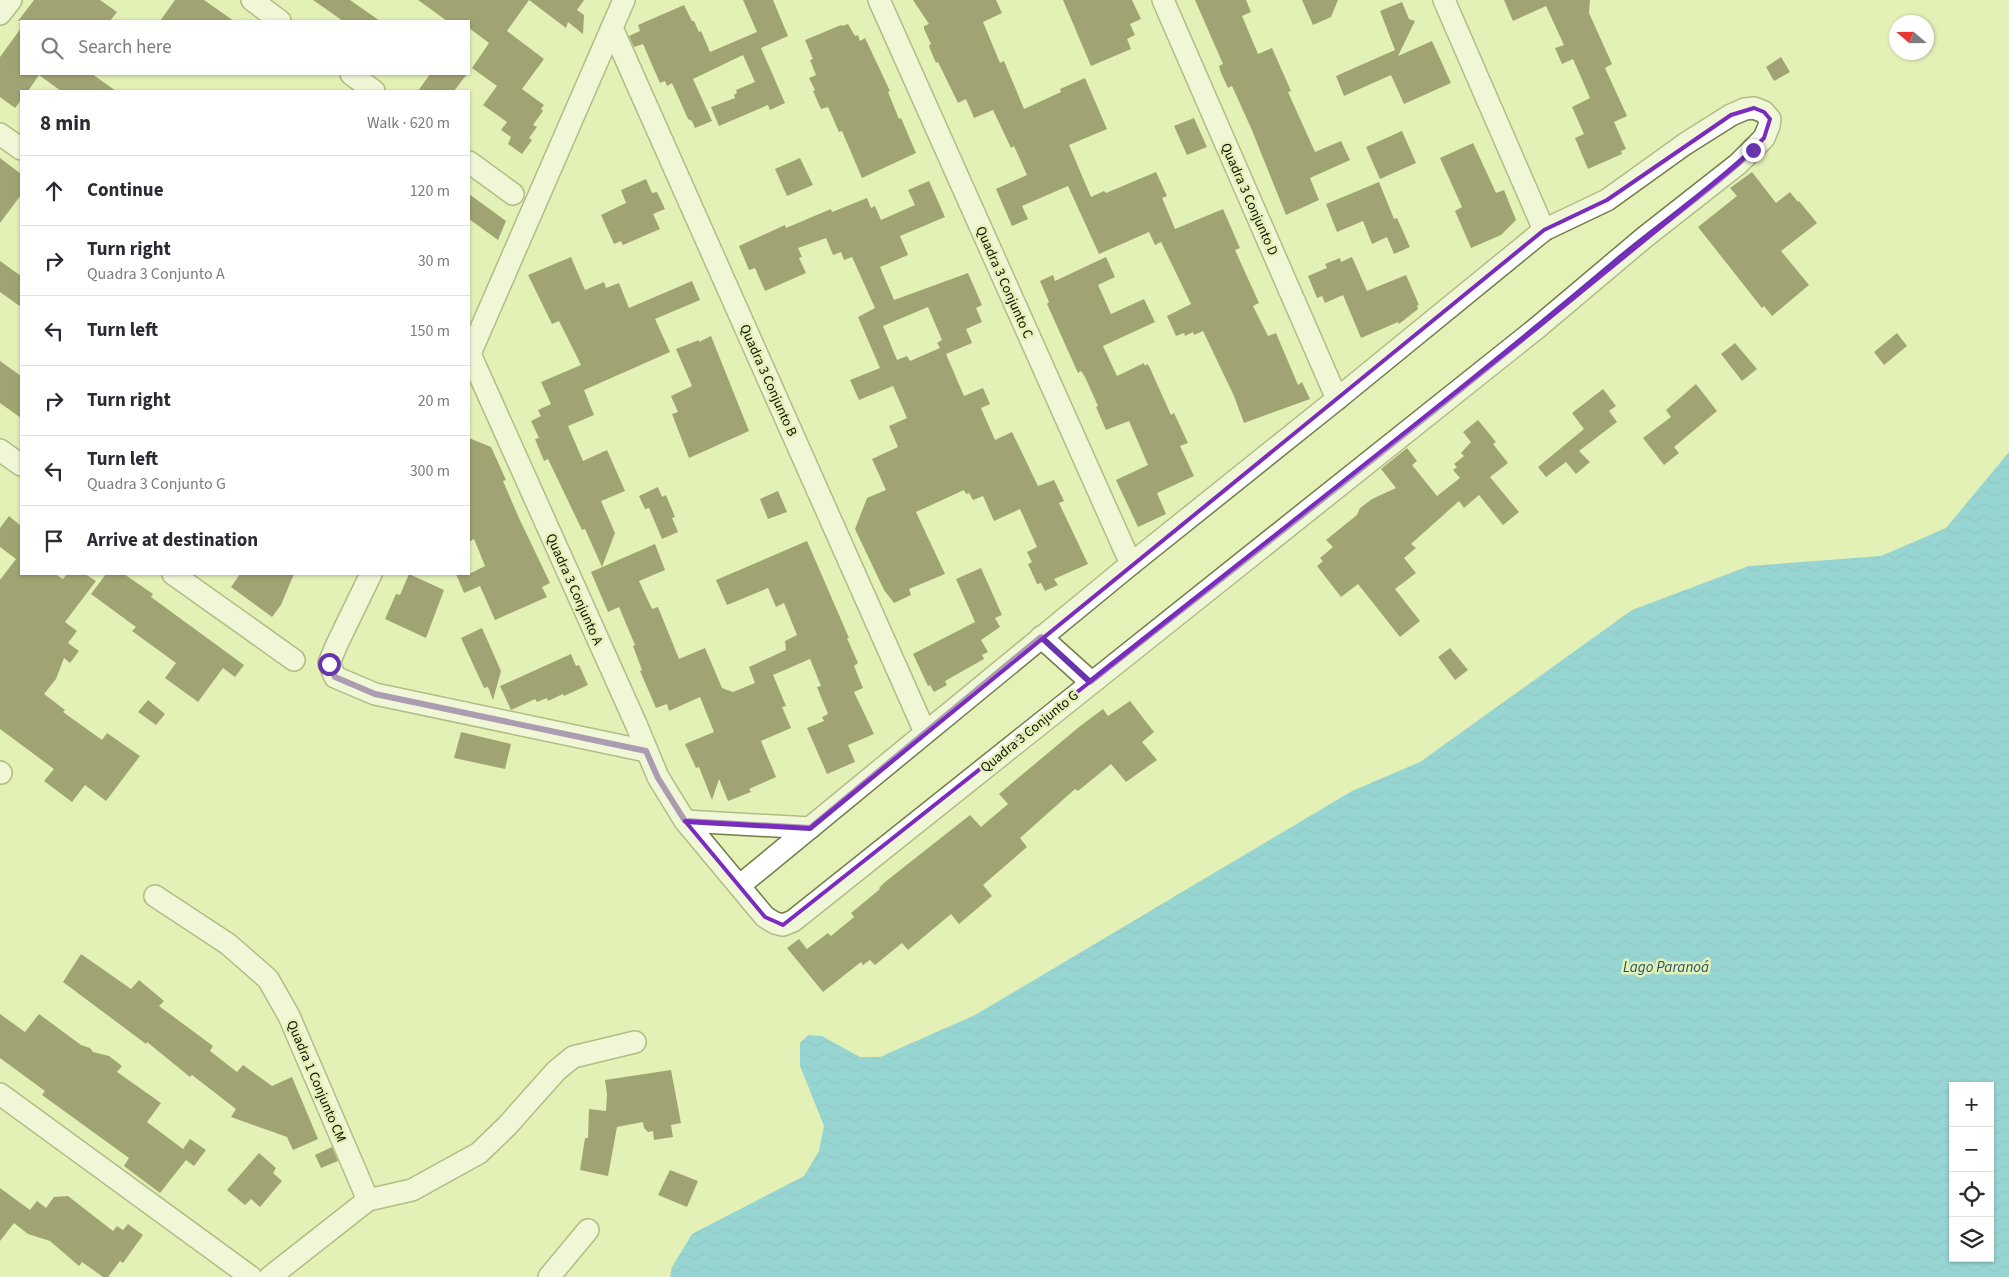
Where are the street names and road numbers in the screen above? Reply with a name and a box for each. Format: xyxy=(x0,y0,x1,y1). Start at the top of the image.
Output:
street label: Quadra 3 Conjunto D xyxy=(1215,140,1283,259)
street label: Quadra 3 Conjunto C xyxy=(970,223,1038,342)
street label: Quadra 3 Conjunto B xyxy=(734,321,802,440)
street label: Quadra 3 Conjunto A xyxy=(540,530,608,649)
street label: Quadra 3 Conjunto G xyxy=(976,686,1083,778)
street label: Quadra 1 Conjunto CM xyxy=(281,1017,351,1146)

